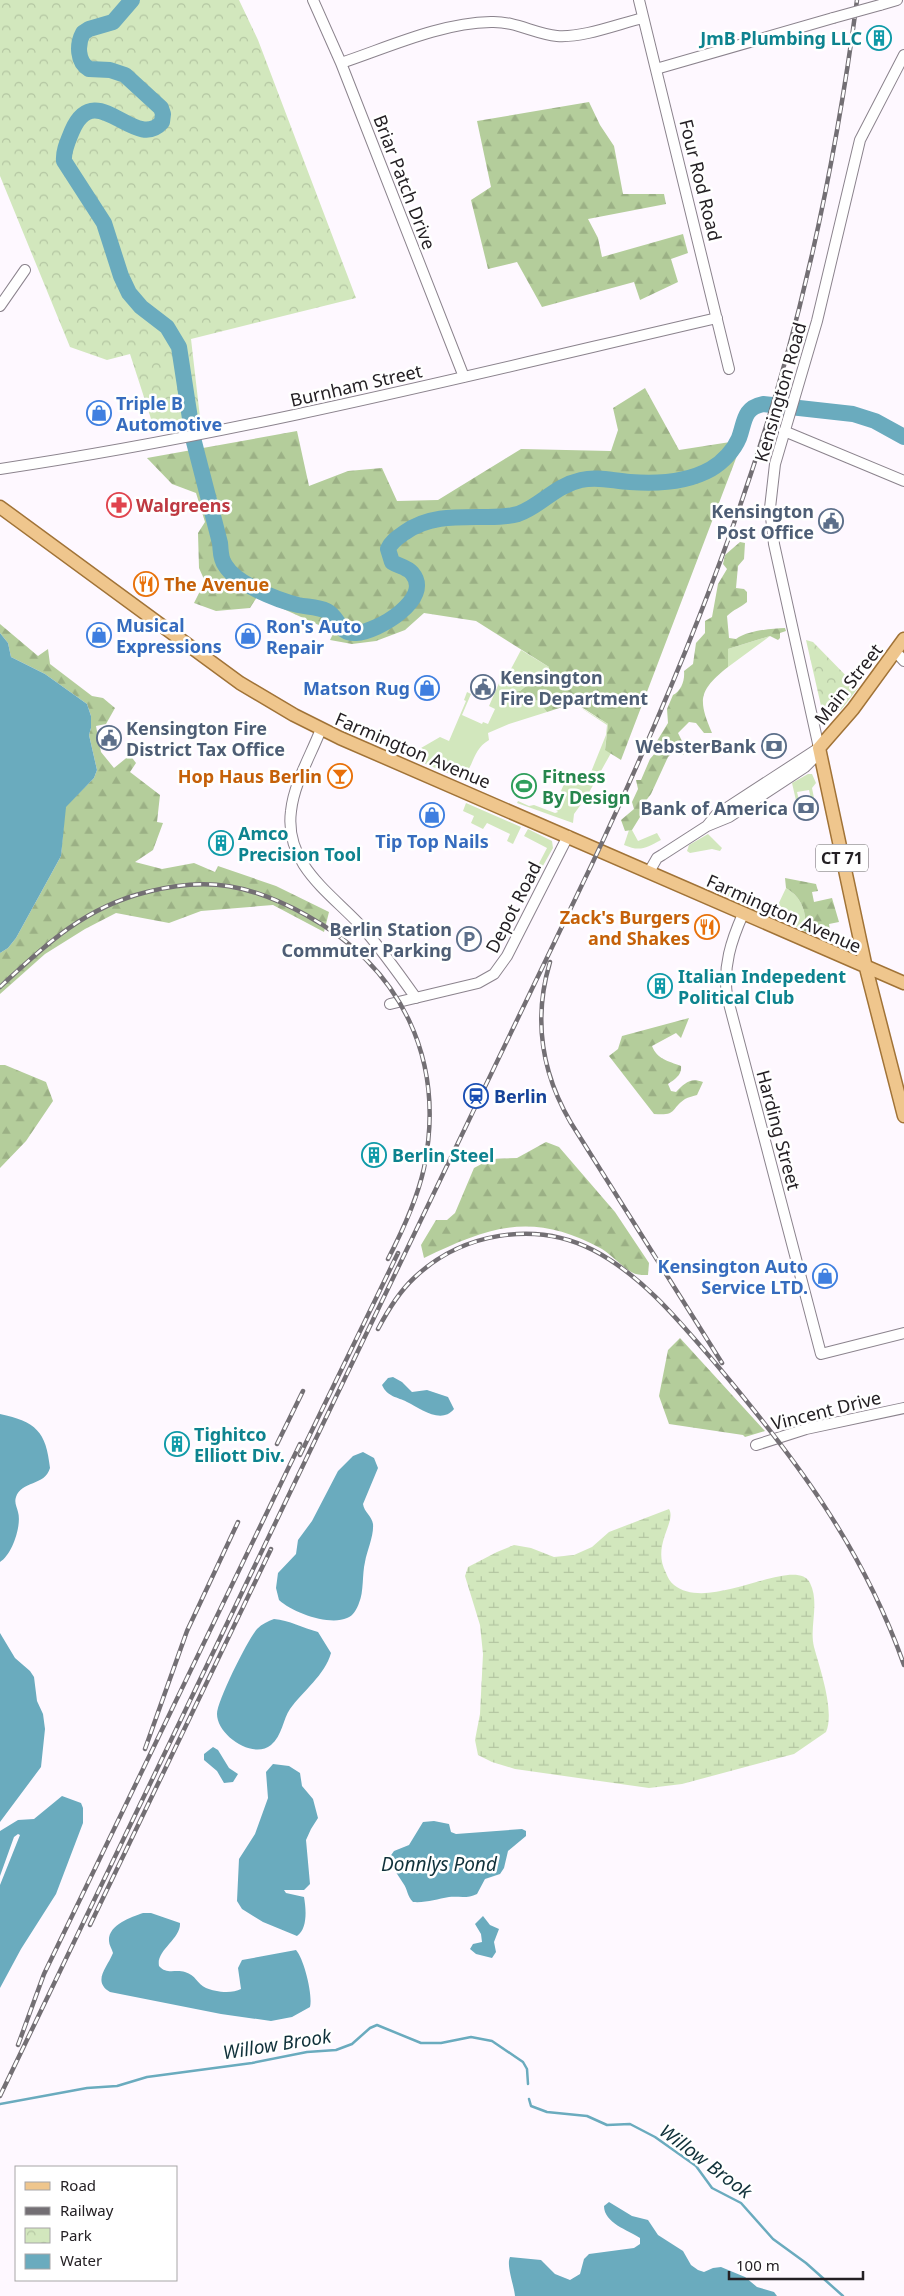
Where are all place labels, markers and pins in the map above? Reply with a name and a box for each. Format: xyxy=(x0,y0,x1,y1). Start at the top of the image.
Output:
building icon: JmB Plumbing LLC xyxy=(866,25,892,51)
place label: JmB Plumbing LLC xyxy=(698,26,862,50)
place label: Triple B Automotive xyxy=(116,391,222,436)
shop icon: Triple B Automotive xyxy=(86,400,112,426)
pharmacy icon: Walgreens xyxy=(106,492,132,518)
place label: Walgreens xyxy=(136,493,230,517)
place label: Kensington Post Office xyxy=(711,499,814,544)
public building icon: Kensington Post Office xyxy=(818,508,844,534)
restaurant icon: The Avenue xyxy=(133,571,159,597)
place label: The Avenue xyxy=(164,572,269,596)
place label: Musical Expressions xyxy=(116,613,222,658)
place label: Ron's Auto Repair xyxy=(266,614,362,659)
shop icon: Musical Expressions xyxy=(86,622,112,648)
shop icon: Ron's Auto Repair xyxy=(235,623,261,649)
place label: Kensington Fire Department xyxy=(500,665,648,710)
public building icon: Kensington Fire Department xyxy=(470,674,496,700)
shop icon: Matson Rug xyxy=(414,675,440,701)
place label: Matson Rug xyxy=(303,676,410,700)
place label: Kensington Fire District Tax Office xyxy=(126,716,285,761)
public building icon: Kensington Fire District Tax Office xyxy=(96,725,122,751)
bank icon: WebsterBank xyxy=(761,733,787,759)
place label: WebsterBank xyxy=(636,734,757,758)
bar icon: Hop Haus Berlin xyxy=(327,763,353,789)
place label: Hop Haus Berlin xyxy=(178,764,322,788)
place label: Fitness By Design xyxy=(542,764,630,809)
sports icon: Fitness By Design xyxy=(511,773,537,799)
bank icon: Bank of America xyxy=(793,795,819,821)
place label: Bank of America xyxy=(641,796,788,820)
shop icon: Tip Top Nails xyxy=(419,802,445,828)
place label: Amco Precision Tool xyxy=(238,821,361,866)
place label: Tip Top Nails xyxy=(375,829,489,853)
building icon: Amco Precision Tool xyxy=(208,830,234,856)
place label: Zack's Burgers and Shakes xyxy=(560,905,690,950)
restaurant icon: Zack's Burgers and Shakes xyxy=(694,914,720,940)
place label: Berlin Station Commuter Parking xyxy=(281,917,452,962)
parking icon: Berlin Station Commuter Parking xyxy=(456,926,482,952)
place label: Italian Indepedent Political Club xyxy=(678,964,846,1009)
building icon: Italian Indepedent Political Club xyxy=(647,973,673,999)
station icon: Berlin xyxy=(463,1083,489,1109)
place label: Berlin xyxy=(494,1084,547,1108)
building icon: Berlin Steel xyxy=(361,1142,387,1168)
place label: Berlin Steel xyxy=(392,1143,494,1167)
place label: Kensington Auto Service LTD. xyxy=(657,1254,808,1299)
shop icon: Kensington Auto Service LTD. xyxy=(812,1263,838,1289)
place label: Tighitco Elliott Div. xyxy=(194,1422,285,1467)
building icon: Tighitco Elliott Div. xyxy=(164,1431,190,1457)

